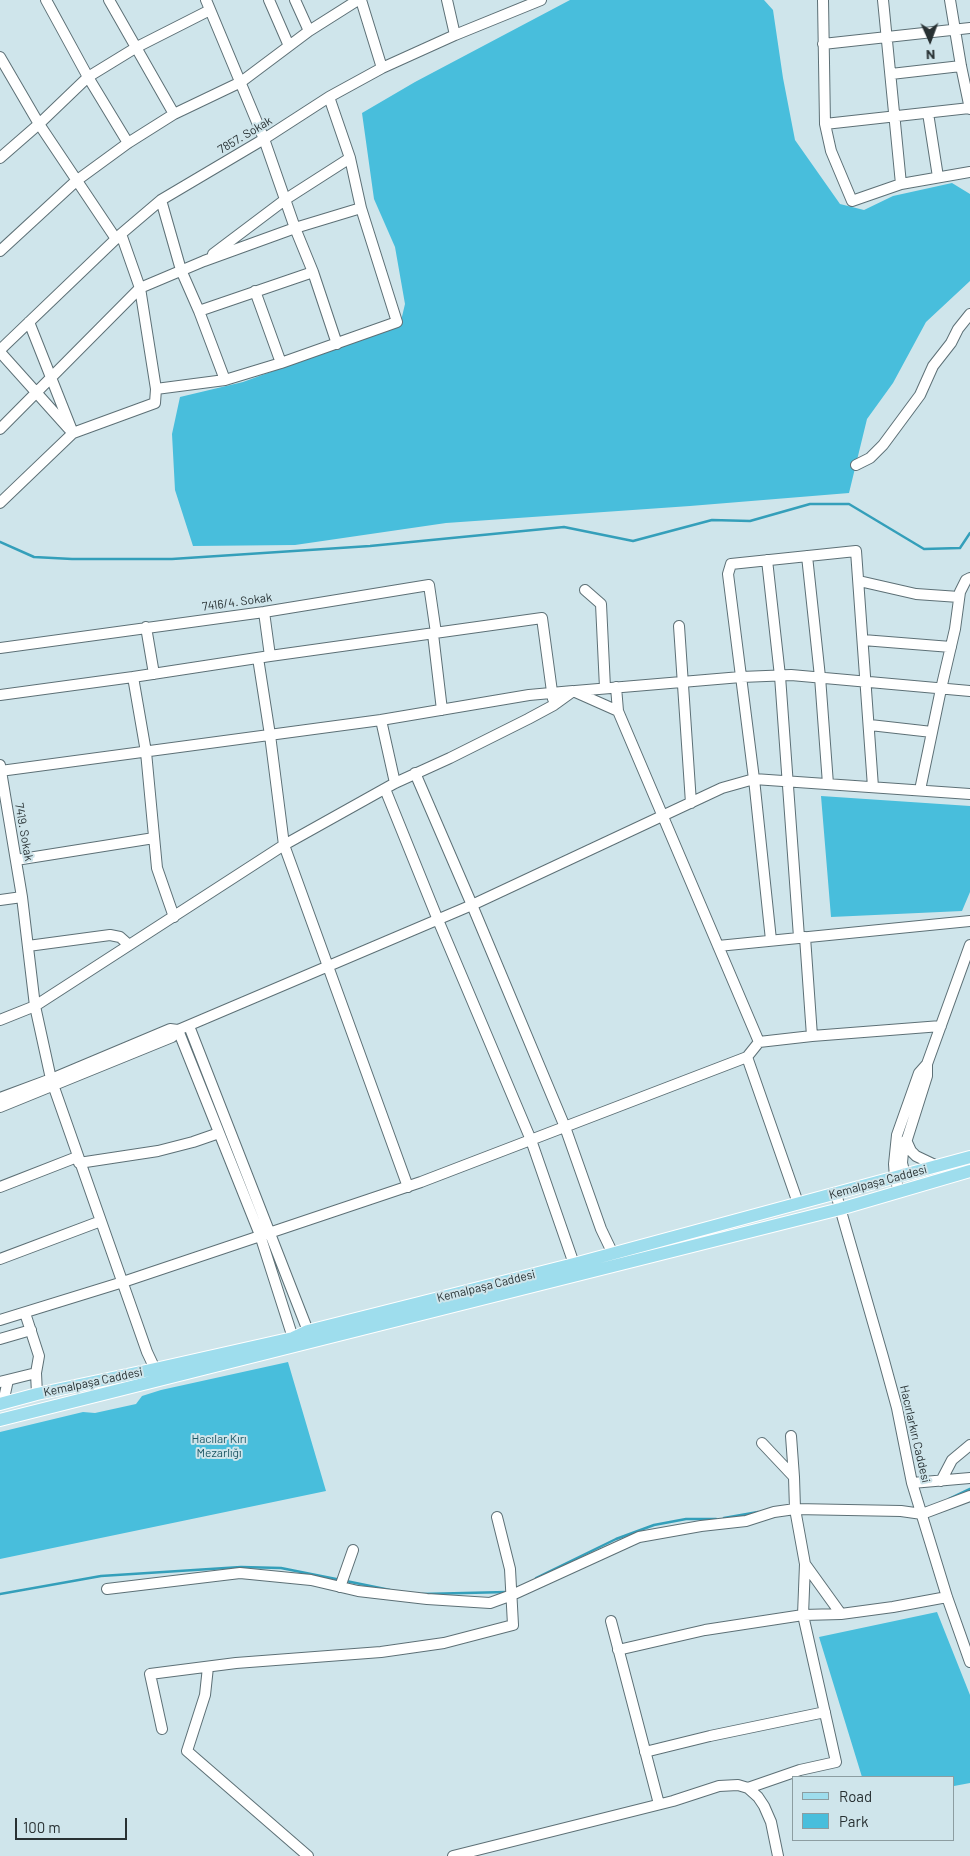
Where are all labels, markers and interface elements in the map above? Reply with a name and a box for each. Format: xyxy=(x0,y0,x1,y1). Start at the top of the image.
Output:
north arrow xyxy=(905,15,955,65)
text: N xyxy=(926,47,935,64)
street label: 7857. Sokak xyxy=(215,113,275,157)
street label: 7416/4. Sokak xyxy=(201,590,273,614)
street label: 7419. Sokak xyxy=(12,802,36,862)
street label: Kemalpaşa Caddesi xyxy=(827,1162,929,1202)
street label: Kemalpaşa Caddesi xyxy=(435,1267,537,1305)
street label: Kemalpaşa Caddesi xyxy=(42,1364,144,1400)
street label: Hacırlarkırı Caddesi xyxy=(897,1384,933,1484)
park label: Hacılar Kırı Mezarlığı xyxy=(191,1432,247,1460)
legend xyxy=(792,1776,955,1841)
text: Road xyxy=(839,1787,872,1805)
scale bar xyxy=(18,1808,130,1840)
text: Park xyxy=(839,1812,868,1830)
text: 100 m xyxy=(23,1818,61,1836)

